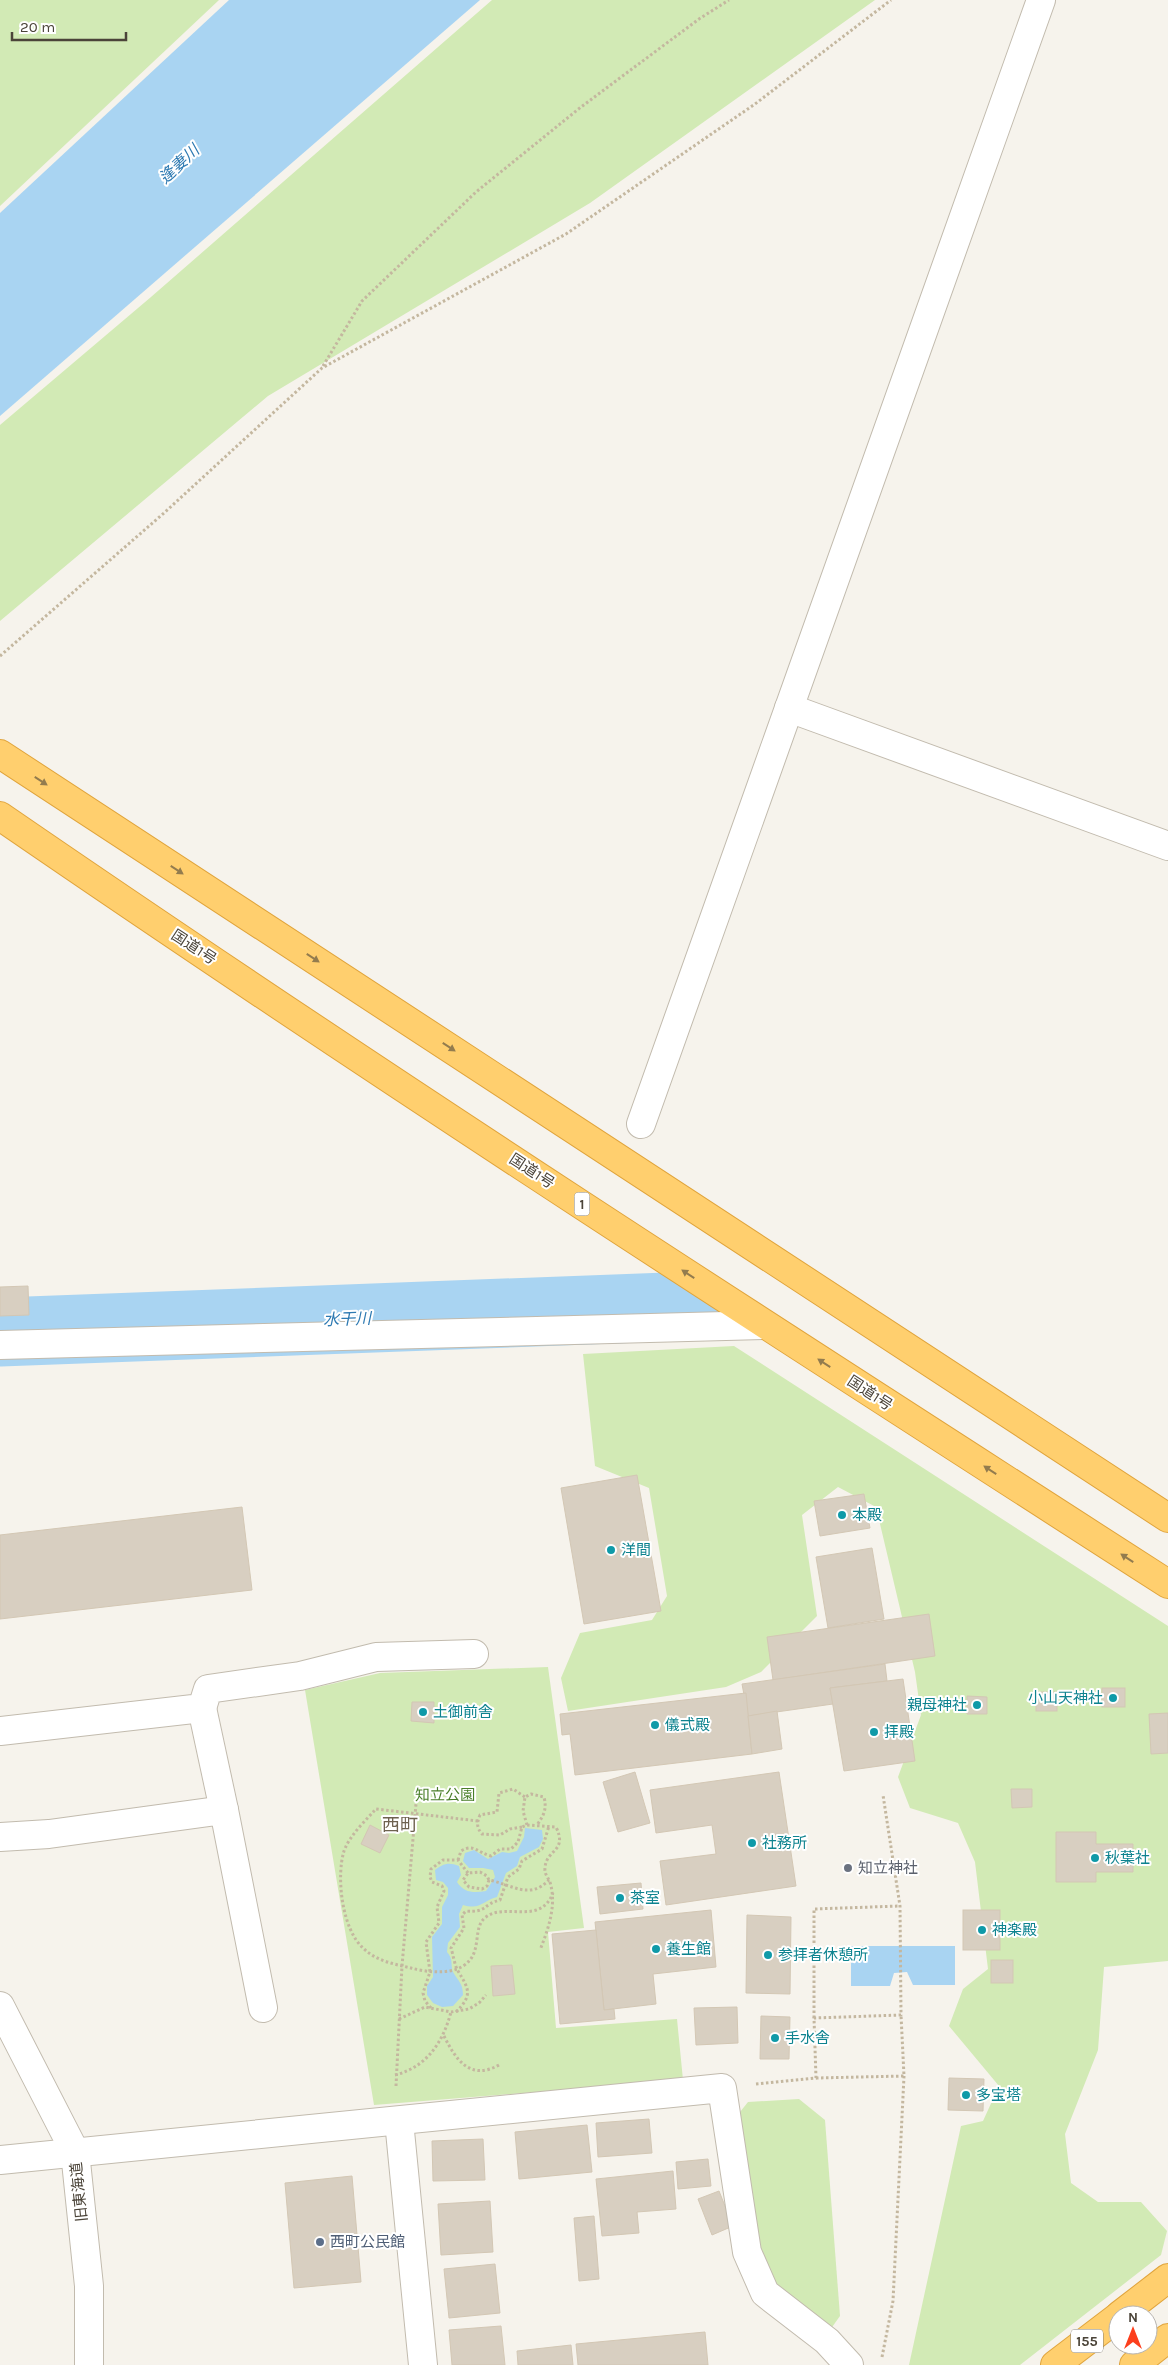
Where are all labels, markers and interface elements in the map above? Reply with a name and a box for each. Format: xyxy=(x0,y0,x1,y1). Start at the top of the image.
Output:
scale bar xyxy=(12,10,126,42)
text: 20 m xyxy=(20,18,55,36)
water label: 逢妻川 xyxy=(155,139,204,187)
one-way arrow xyxy=(34,776,47,785)
one-way arrow xyxy=(170,865,183,874)
street label: 国道1号 xyxy=(168,926,220,968)
one-way arrow xyxy=(306,954,319,963)
one-way arrow xyxy=(442,1043,455,1052)
street label: 国道1号 xyxy=(506,1150,558,1192)
road number: 1 xyxy=(574,1192,590,1216)
one-way arrow xyxy=(682,1270,695,1279)
water label: 水干川 xyxy=(323,1309,373,1329)
one-way arrow xyxy=(818,1359,831,1368)
street label: 国道1号 xyxy=(844,1372,896,1414)
one-way arrow xyxy=(984,1465,997,1475)
place label: 本殿 xyxy=(852,1506,882,1524)
marker: 本殿 xyxy=(836,1509,848,1521)
place label: 洋間 xyxy=(621,1541,651,1559)
marker: 洋間 xyxy=(605,1544,617,1556)
one-way arrow xyxy=(1120,1553,1134,1563)
place label: 小山天神社 xyxy=(1028,1689,1103,1707)
marker: 小山天神社 xyxy=(1107,1692,1119,1704)
place label: 親母神社 xyxy=(907,1696,967,1714)
marker: 親母神社 xyxy=(971,1699,983,1711)
place label: 土御前舎 xyxy=(433,1703,493,1721)
marker: 土御前舎 xyxy=(417,1706,429,1718)
place label: 儀式殿 xyxy=(665,1716,710,1734)
marker: 儀式殿 xyxy=(649,1719,661,1731)
place label: 拝殿 xyxy=(884,1723,914,1741)
marker: 拝殿 xyxy=(868,1726,880,1738)
park label: 知立公園 xyxy=(415,1786,475,1804)
district label: 西町 xyxy=(382,1814,418,1836)
place label: 社務所 xyxy=(762,1834,807,1852)
marker: 社務所 xyxy=(746,1837,758,1849)
place label: 秋葉社 xyxy=(1105,1849,1150,1867)
marker: 秋葉社 xyxy=(1089,1852,1101,1864)
place label: 知立神社 xyxy=(858,1859,918,1877)
marker: 知立神社 xyxy=(842,1862,854,1874)
place label: 茶室 xyxy=(630,1889,660,1907)
marker: 茶室 xyxy=(614,1892,626,1904)
place label: 神楽殿 xyxy=(992,1921,1037,1939)
marker: 神楽殿 xyxy=(976,1924,988,1936)
place label: 養生館 xyxy=(666,1940,711,1958)
marker: 養生館 xyxy=(650,1943,662,1955)
place label: 参拝者休憩所 xyxy=(778,1946,868,1964)
marker: 参拝者休憩所 xyxy=(762,1949,774,1961)
place label: 手水舎 xyxy=(785,2029,830,2047)
marker: 手水舎 xyxy=(769,2032,781,2044)
place label: 多宝塔 xyxy=(976,2086,1021,2104)
marker: 多宝塔 xyxy=(960,2089,972,2101)
street label: 旧東海道 xyxy=(67,2161,91,2223)
place label: 西町公民館 xyxy=(330,2233,405,2251)
marker: 西町公民館 xyxy=(314,2236,326,2248)
north arrow xyxy=(1108,2305,1158,2355)
text: N xyxy=(1128,2309,1138,2326)
road number: 155 xyxy=(1071,2330,1103,2352)

